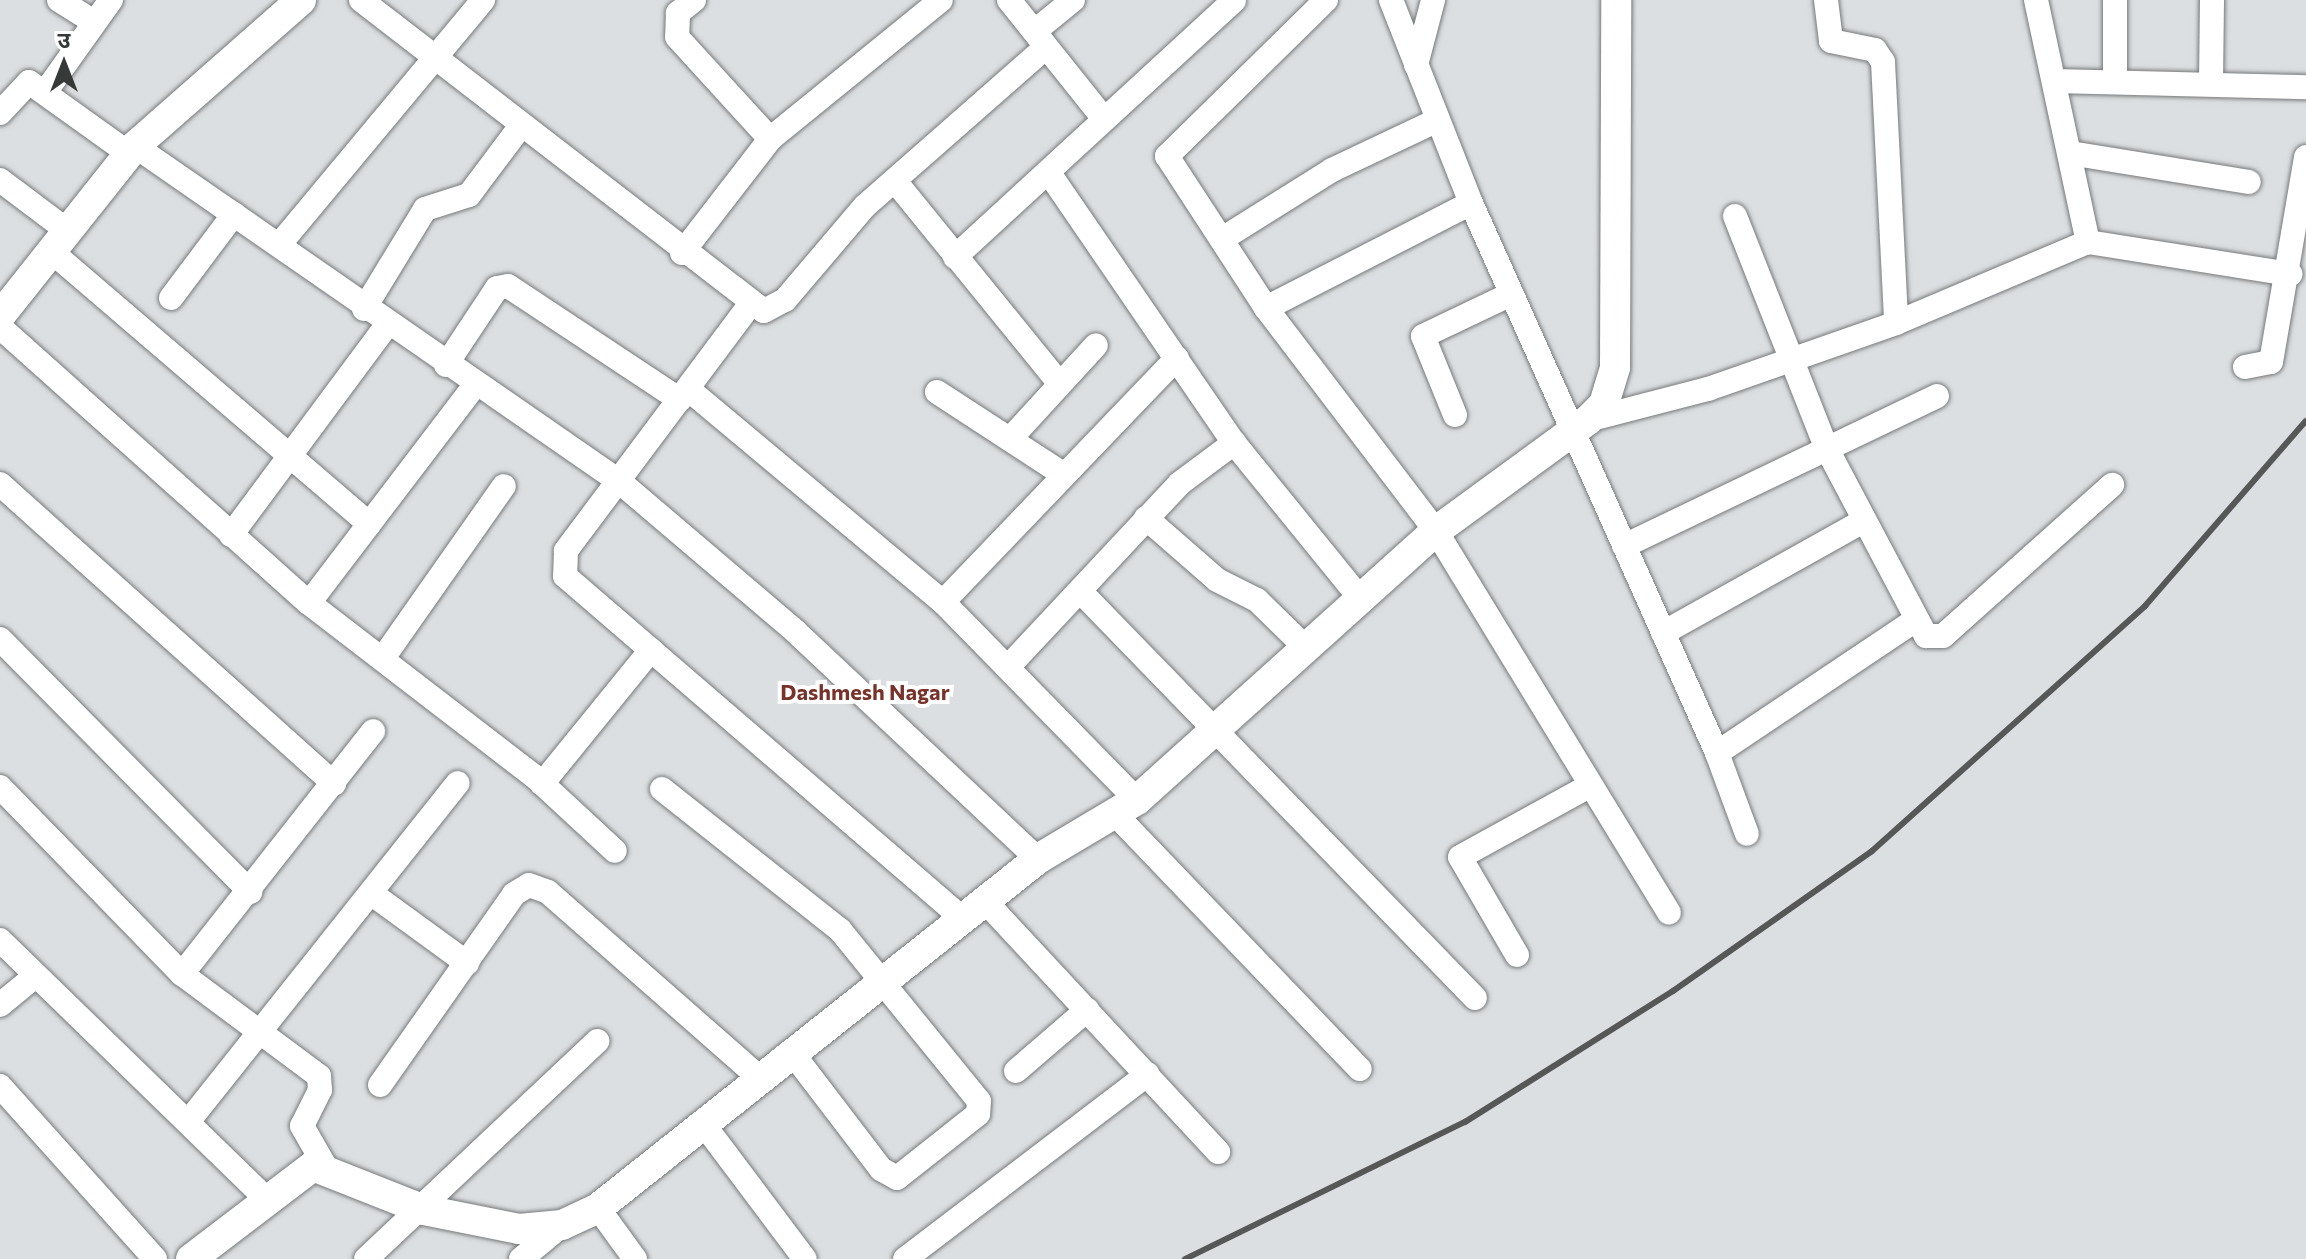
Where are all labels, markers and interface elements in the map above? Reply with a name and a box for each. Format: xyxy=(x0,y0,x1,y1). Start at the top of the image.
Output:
north arrow xyxy=(24,24,104,104)
text: उ xyxy=(58,26,70,53)
district label: Dashmesh Nagar xyxy=(780,679,950,705)

